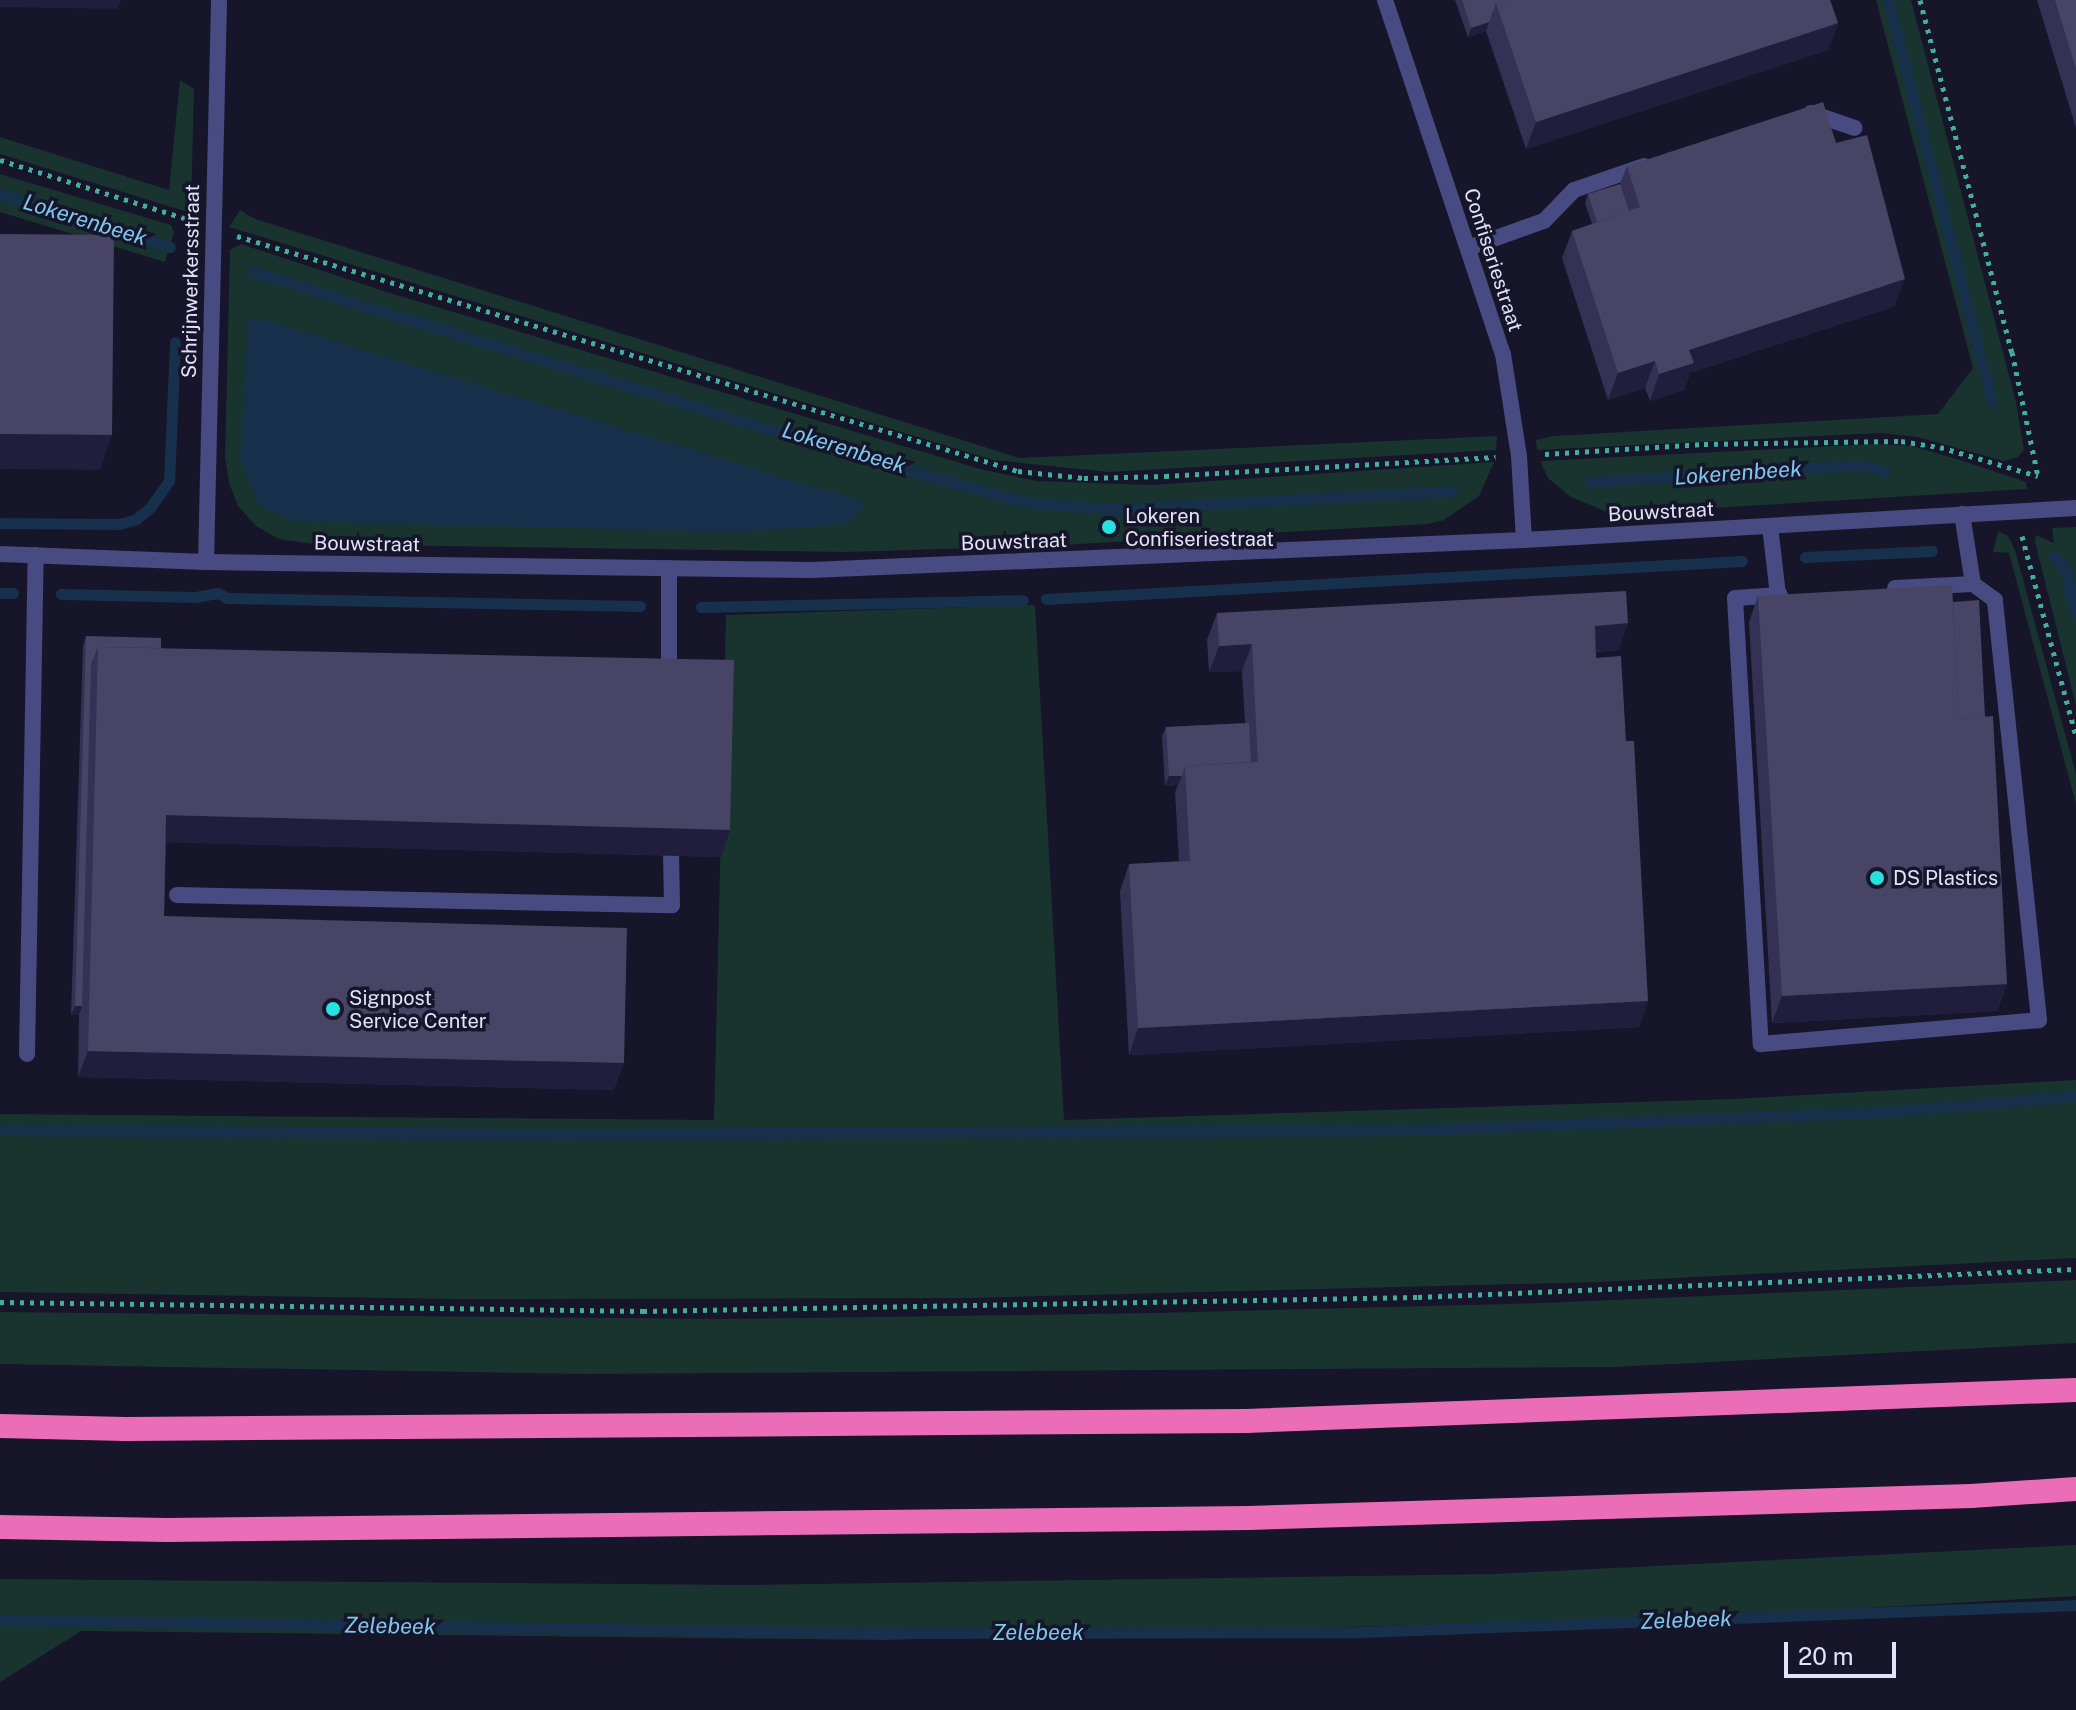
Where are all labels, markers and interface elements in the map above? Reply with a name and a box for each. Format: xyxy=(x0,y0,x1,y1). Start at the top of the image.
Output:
street label: Schrijnwerkersstraat xyxy=(177,184,205,378)
street label: Confiseriestraat xyxy=(1459,185,1527,335)
water label: Lokerenbeek xyxy=(20,189,150,251)
water label: Lokerenbeek xyxy=(779,417,909,479)
water label: Lokerenbeek xyxy=(1673,455,1803,491)
street label: Bouwstraat xyxy=(1607,497,1715,527)
place label: Lokeren Confiseriestraat xyxy=(1125,504,1274,551)
marker: Lokeren Confiseriestraat xyxy=(1100,518,1118,536)
street label: Bouwstraat xyxy=(960,528,1068,556)
street label: Bouwstraat xyxy=(314,531,420,557)
place label: DS Plastics xyxy=(1893,866,1998,890)
marker: DS Plastics xyxy=(1868,869,1886,887)
place label: Signpost Service Center xyxy=(349,986,487,1033)
marker: Signpost Service Center xyxy=(324,1000,342,1018)
water label: Zelebeek xyxy=(1640,1605,1732,1635)
water label: Zelebeek xyxy=(344,1612,436,1640)
water label: Zelebeek xyxy=(992,1620,1084,1646)
scale bar xyxy=(1788,1626,1900,1676)
text: 20 m xyxy=(1798,1642,1854,1670)

